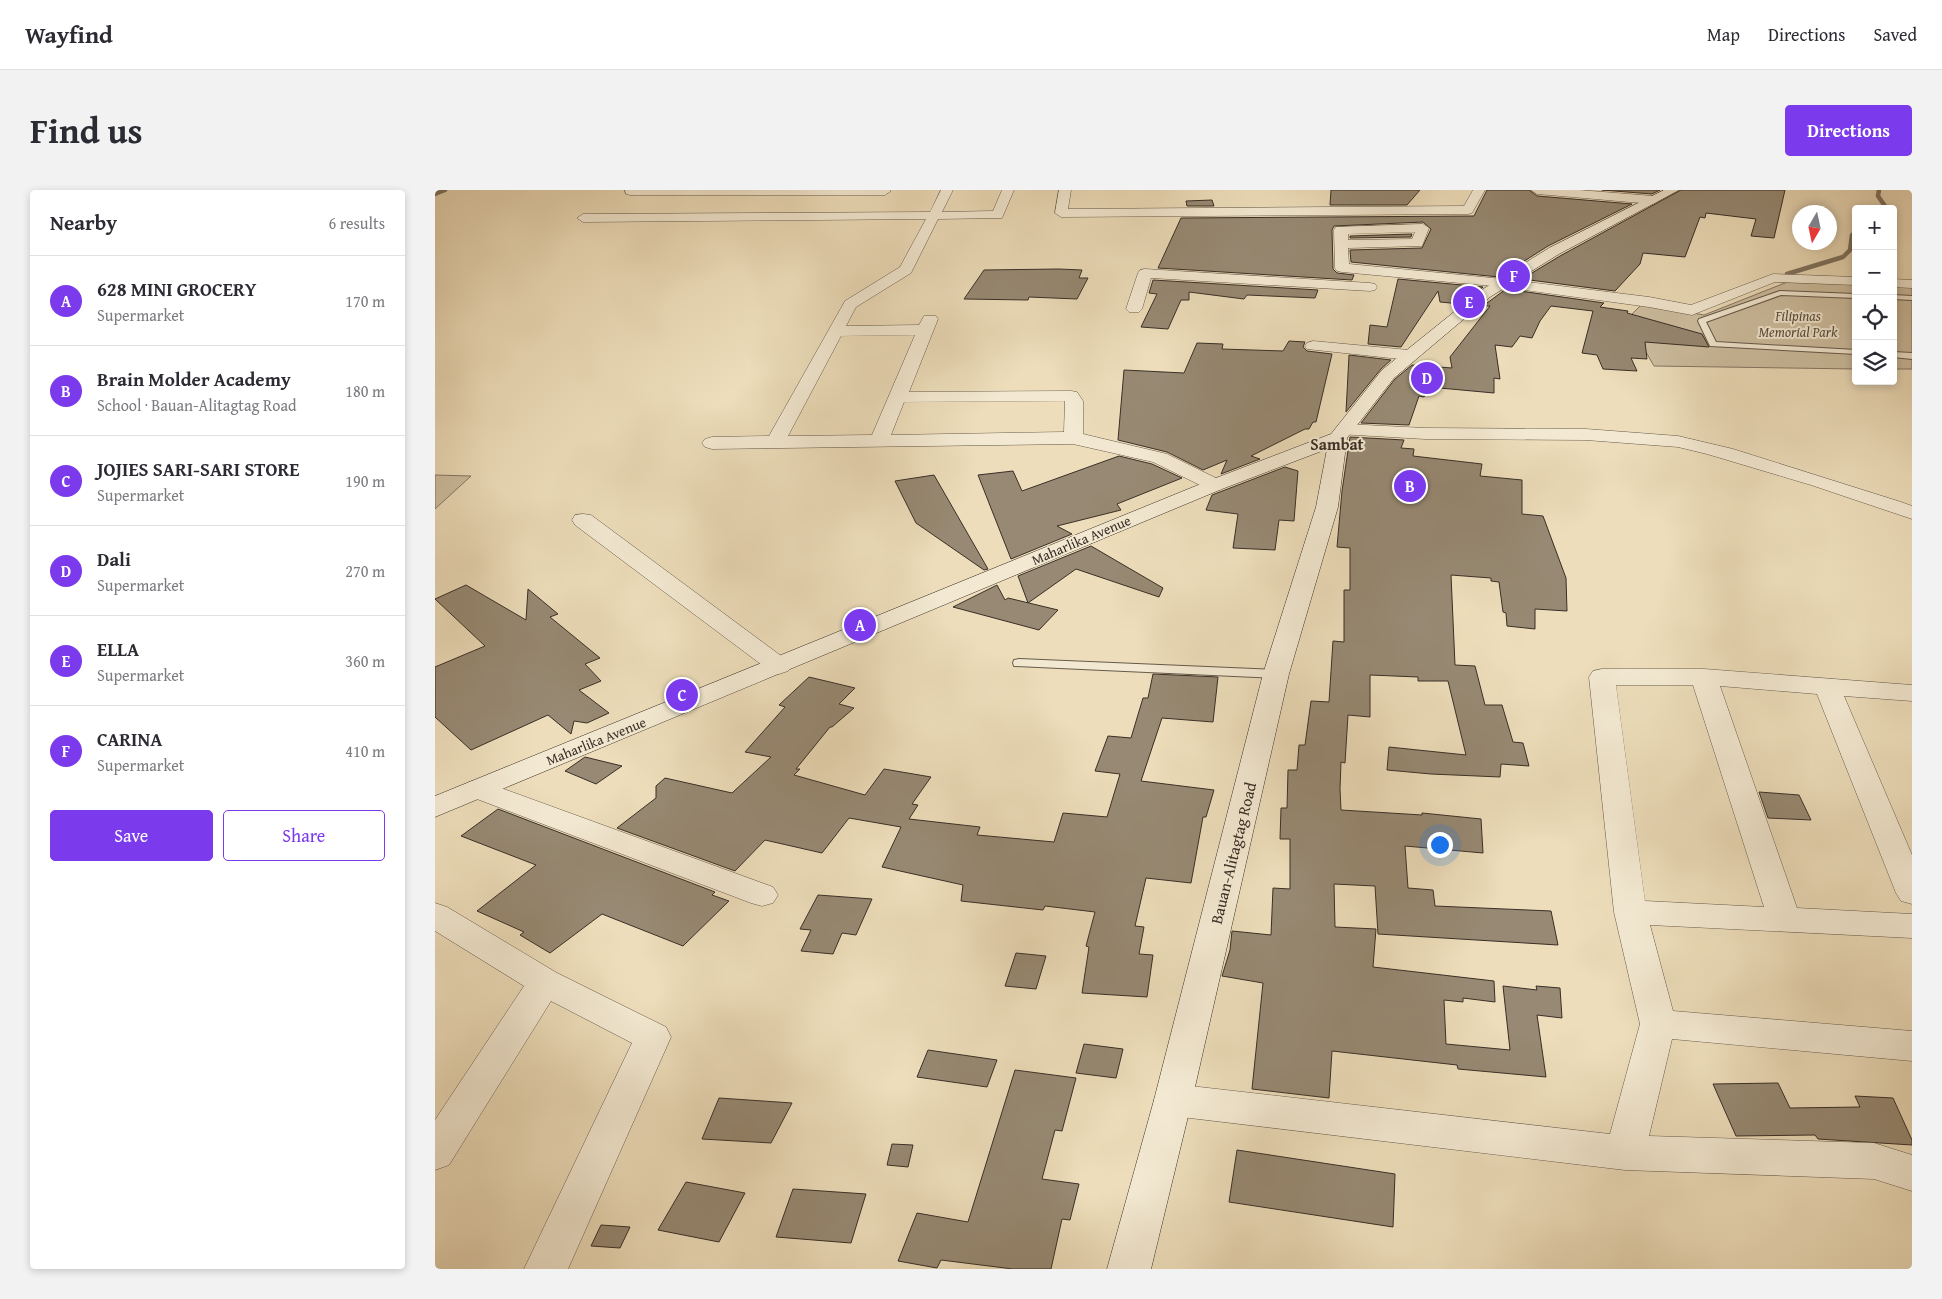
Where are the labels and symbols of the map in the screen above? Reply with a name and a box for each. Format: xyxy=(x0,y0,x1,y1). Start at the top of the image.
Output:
north arrow xyxy=(1792,205,1837,250)
pin: F xyxy=(1498,257,1530,295)
pin: E xyxy=(1453,283,1485,321)
park label: Filipinas Memorial Park xyxy=(1759,306,1838,342)
pin: D xyxy=(1411,359,1443,397)
district label: Sambat xyxy=(1310,432,1364,456)
pin: B xyxy=(1394,467,1426,505)
street label: Maharlika Avenue xyxy=(1028,510,1134,570)
pin: A xyxy=(844,606,876,644)
pin: C xyxy=(666,676,698,714)
street label: Maharlika Avenue xyxy=(543,712,649,770)
street label: Bauan-Alitagtag Road xyxy=(1204,779,1262,926)
your location xyxy=(1427,832,1453,858)

